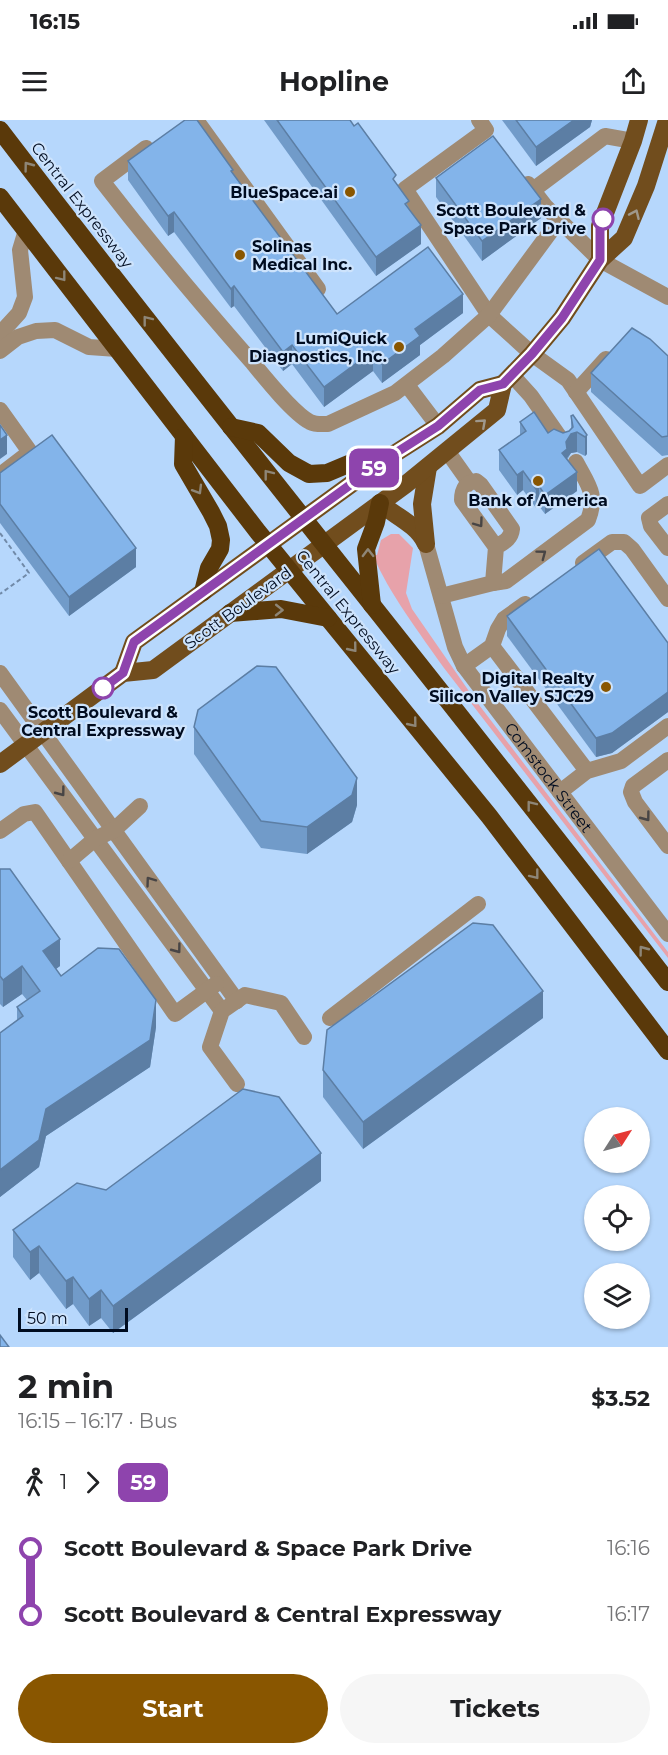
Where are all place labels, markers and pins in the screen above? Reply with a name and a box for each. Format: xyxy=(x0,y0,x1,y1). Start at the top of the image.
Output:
place label: BlueSpace.ai xyxy=(230,183,338,202)
marker: BlueSpace.ai xyxy=(343,185,357,199)
place label: Scott Boulevard & Space Park Drive xyxy=(436,201,586,238)
marker: Scott Boulevard & Space Park Drive xyxy=(592,208,614,230)
place label: Solinas Medical Inc. xyxy=(252,237,352,274)
marker: Solinas Medical Inc. xyxy=(233,248,247,262)
place label: LumiQuick Diagnostics, Inc. xyxy=(249,329,388,366)
marker: LumiQuick Diagnostics, Inc. xyxy=(392,340,406,354)
marker: Bank of America xyxy=(531,474,545,488)
place label: Bank of America xyxy=(468,491,608,510)
place label: Digital Realty Silicon Valley SJC29 xyxy=(429,669,594,706)
marker: Scott Boulevard & Central Expressway xyxy=(92,677,114,699)
marker: Digital Realty Silicon Valley SJC29 xyxy=(599,680,613,694)
place label: Scott Boulevard & Central Expressway xyxy=(21,703,185,740)

